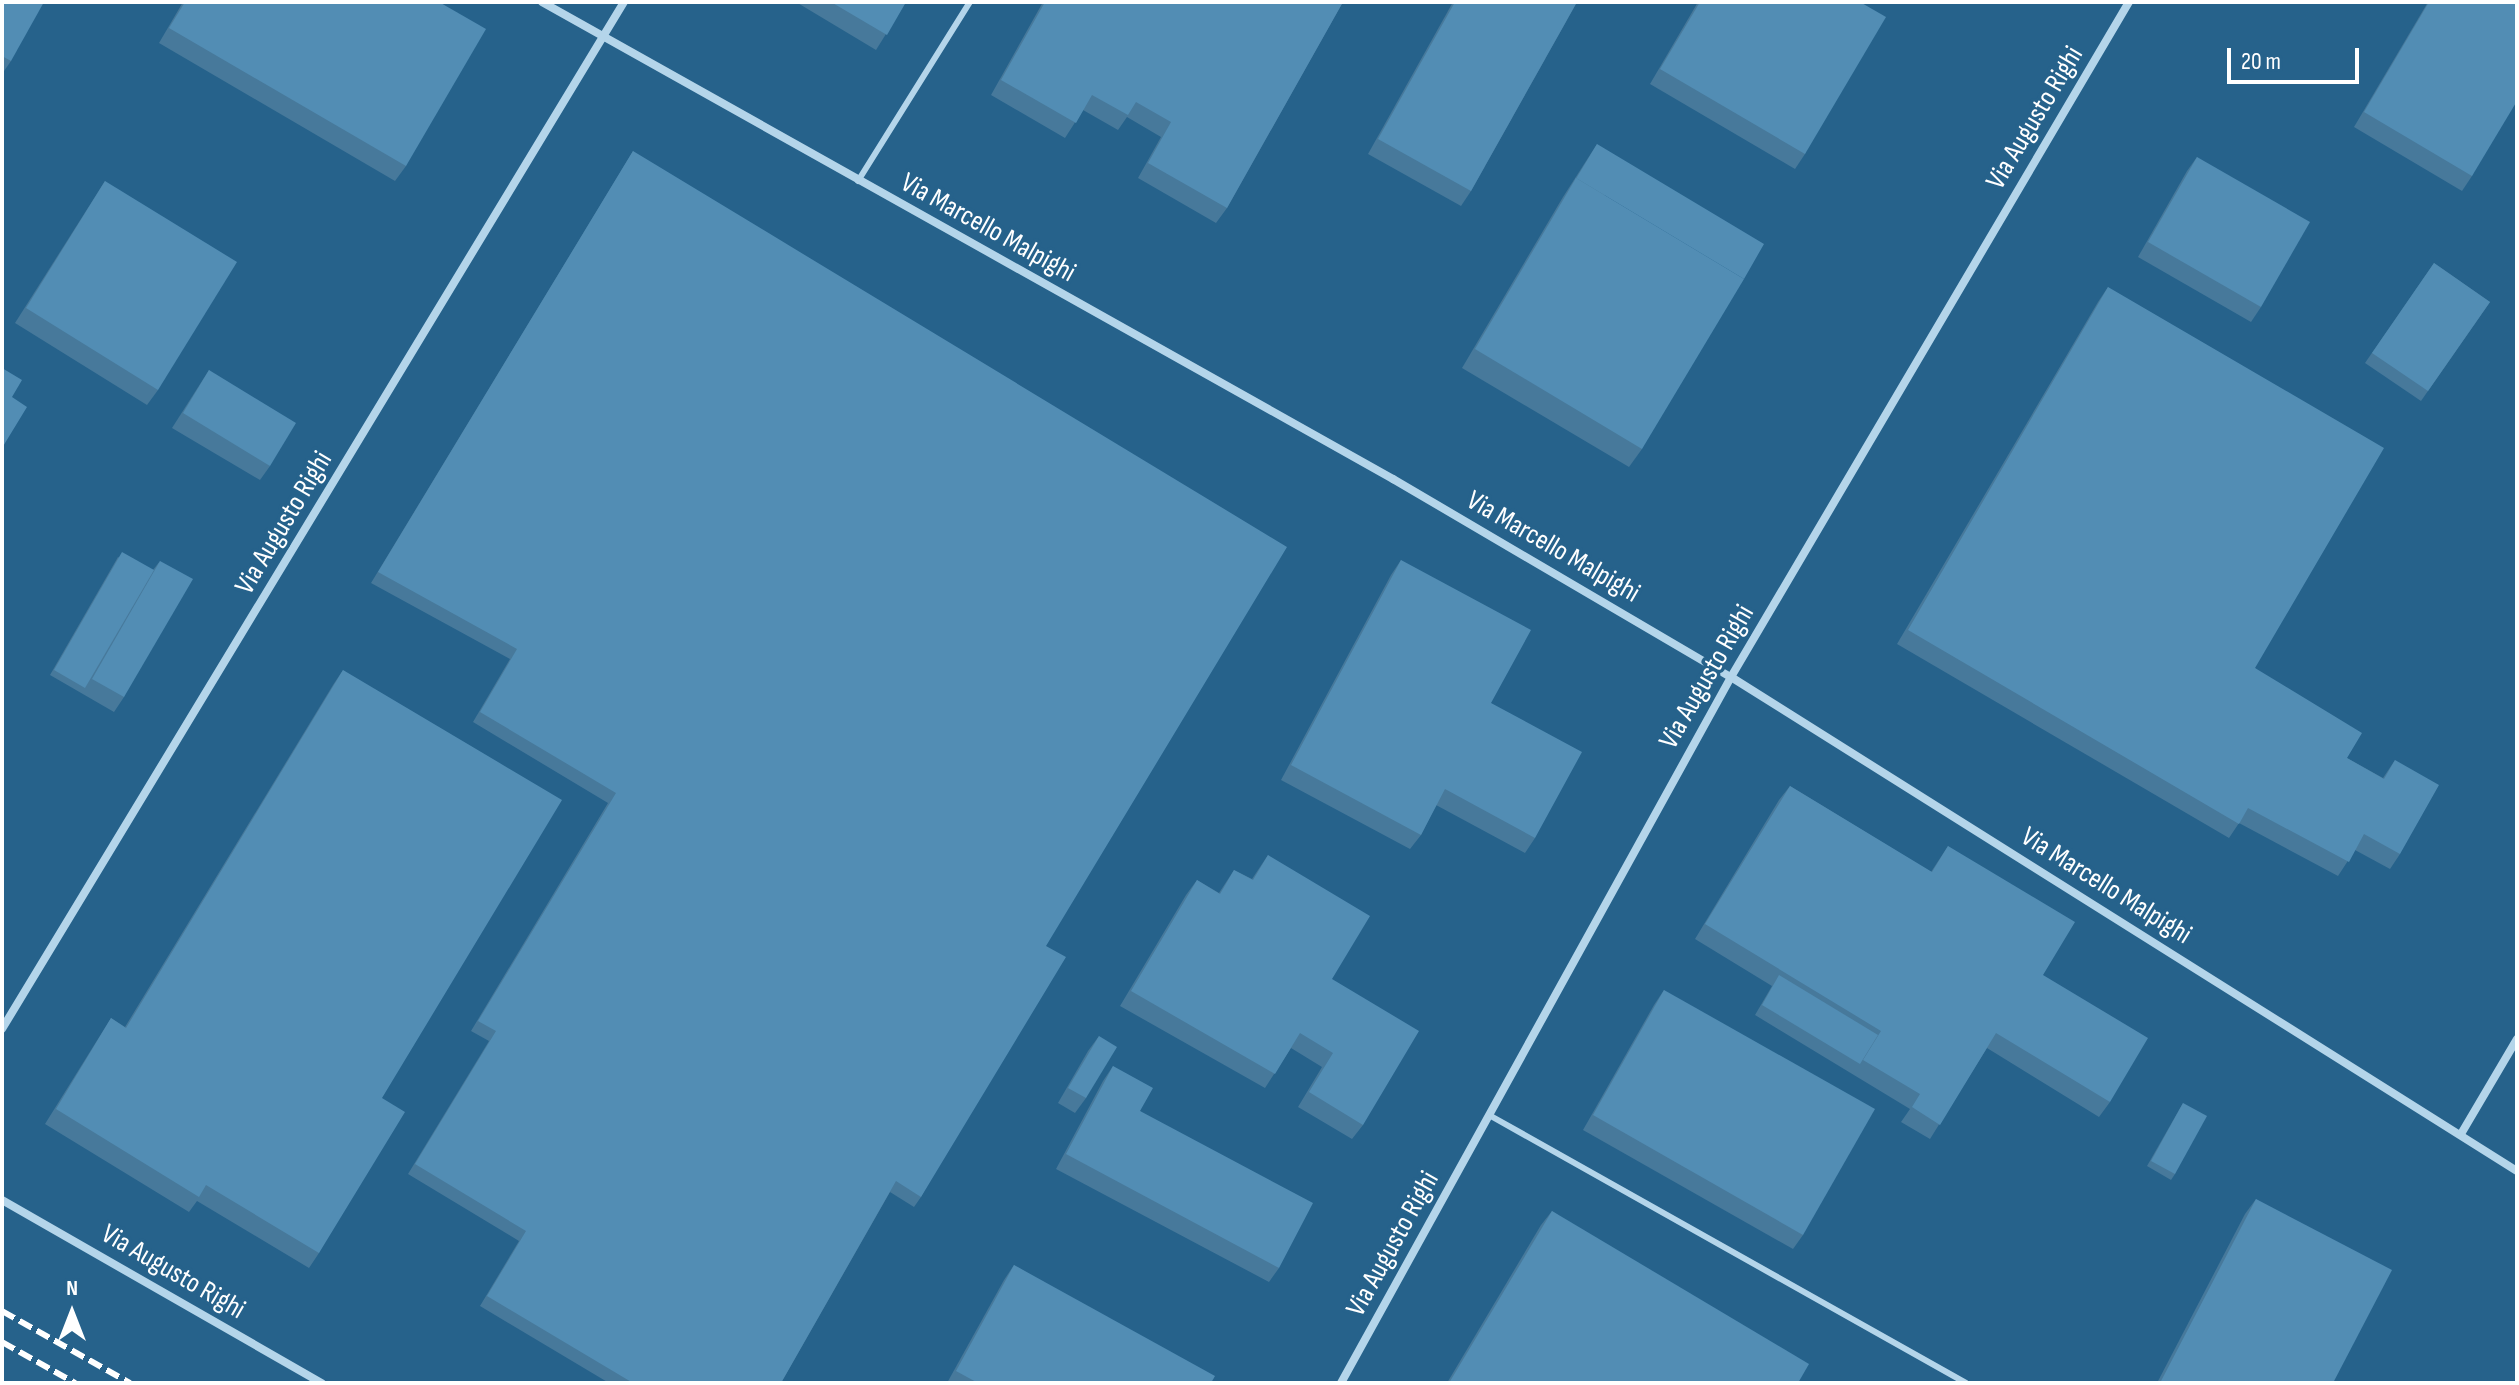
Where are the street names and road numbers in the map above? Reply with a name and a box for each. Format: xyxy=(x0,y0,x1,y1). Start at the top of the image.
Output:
street label: Via Augusto Righi xyxy=(1979,41,2091,195)
street label: Via Marcello Malpighi xyxy=(895,166,1081,290)
street label: Via Augusto Righi xyxy=(228,446,340,600)
street label: Via Marcello Malpighi xyxy=(1460,484,1646,610)
street label: Via Augusto Righi xyxy=(1652,599,1762,755)
street label: Via Marcello Malpighi xyxy=(2015,820,2197,952)
street label: Via Augusto Righi xyxy=(1339,1166,1447,1322)
street label: Via Augusto Righi xyxy=(95,1217,251,1327)

